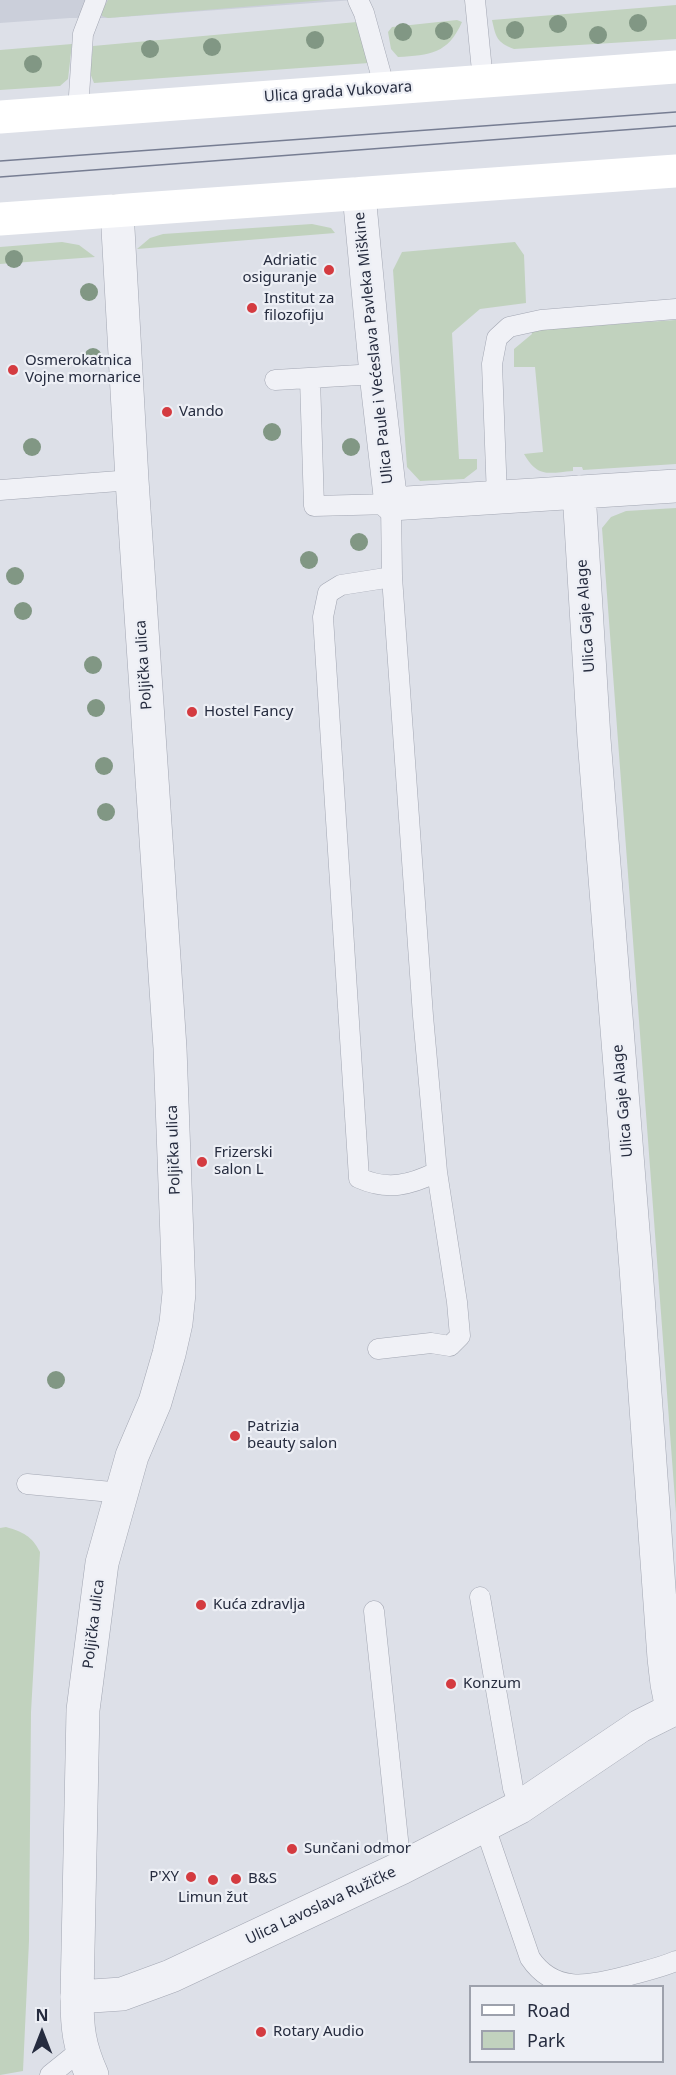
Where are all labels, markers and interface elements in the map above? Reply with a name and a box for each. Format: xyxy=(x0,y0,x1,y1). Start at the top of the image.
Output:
street label: Ulica grada Vukovara xyxy=(263,78,413,106)
street label: Ulica Paule i Većeslava Pavleka Miškine xyxy=(351,211,397,485)
place label: Adriatic osiguranje xyxy=(242,252,317,287)
marker: Adriatic osiguranje xyxy=(322,263,336,277)
place label: Institut za filozofiju xyxy=(264,290,334,325)
marker: Institut za filozofiju xyxy=(245,301,259,315)
place label: Osmerokatnica Vojne mornarice xyxy=(25,352,141,387)
marker: Osmerokatnica Vojne mornarice xyxy=(6,363,20,377)
place label: Vando xyxy=(179,403,224,421)
marker: Vando xyxy=(160,405,174,419)
street label: Ulica Gaje Alage xyxy=(573,559,599,673)
street label: Poljička ulica xyxy=(132,620,156,710)
place label: Hostel Fancy xyxy=(204,703,293,721)
marker: Hostel Fancy xyxy=(185,705,199,719)
street label: Ulica Gaje Alage xyxy=(609,1044,637,1158)
street label: Poljička ulica xyxy=(163,1105,185,1195)
place label: Frizerski salon L xyxy=(214,1144,273,1179)
marker: Frizerski salon L xyxy=(195,1155,209,1169)
place label: Patrizia beauty salon xyxy=(247,1418,337,1453)
marker: Patrizia beauty salon xyxy=(228,1429,242,1443)
street label: Poljička ulica xyxy=(80,1578,108,1670)
place label: Kuća zdravlja xyxy=(213,1596,305,1614)
marker: Kuća zdravlja xyxy=(194,1598,208,1612)
place label: Konzum xyxy=(463,1675,521,1693)
marker: Konzum xyxy=(444,1677,458,1691)
place label: Sunčani odmor xyxy=(304,1840,411,1858)
marker: Sunčani odmor xyxy=(285,1842,299,1856)
street label: Ulica Lavoslava Ružičke xyxy=(243,1863,399,1949)
place label: P'XY xyxy=(149,1868,179,1886)
marker: P'XY xyxy=(184,1870,198,1884)
place label: B&S xyxy=(248,1870,277,1888)
marker: B&S xyxy=(229,1872,243,1886)
marker: Limun žut xyxy=(206,1873,220,1887)
place label: Limun žut xyxy=(178,1889,248,1907)
legend xyxy=(469,1985,664,2063)
text: Road xyxy=(527,1998,570,2022)
north arrow xyxy=(12,2003,72,2063)
text: N xyxy=(35,2004,49,2026)
place label: Rotary Audio xyxy=(273,2023,364,2041)
marker: Rotary Audio xyxy=(254,2025,268,2039)
text: Park xyxy=(527,2028,565,2052)

